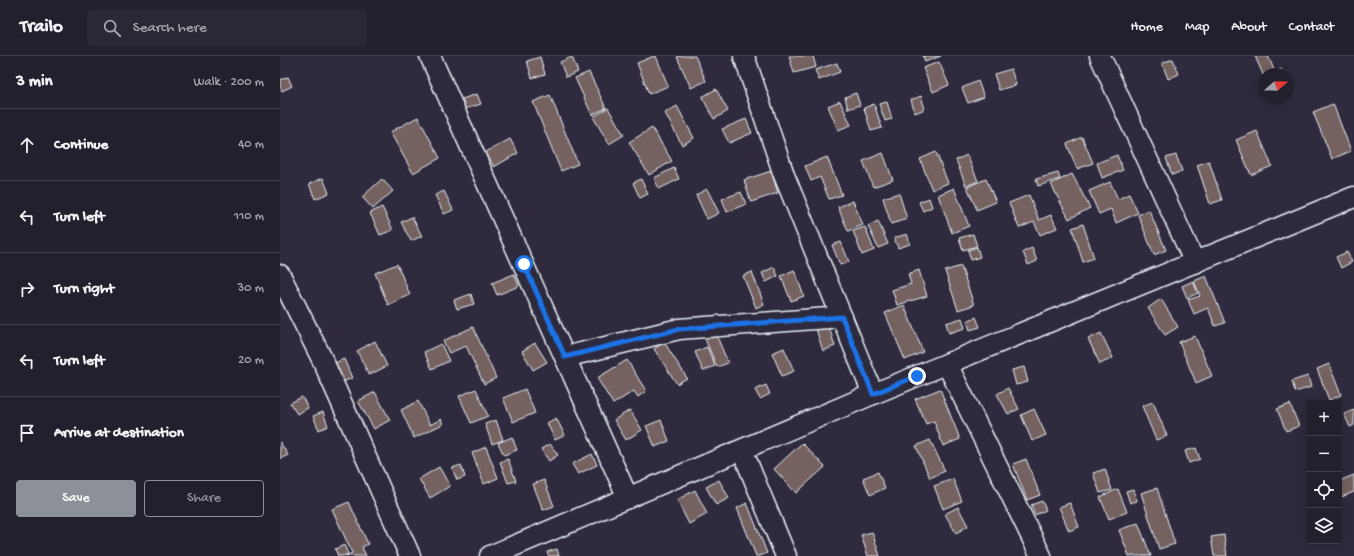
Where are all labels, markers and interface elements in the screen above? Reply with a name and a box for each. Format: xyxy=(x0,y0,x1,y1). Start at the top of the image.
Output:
search box xyxy=(87,10,367,46)
text: Trailo xyxy=(20,16,63,39)
icon: search xyxy=(101,17,123,39)
text: Search here xyxy=(133,19,207,37)
text: Home xyxy=(1131,19,1163,36)
text: Map xyxy=(1185,19,1209,36)
text: About xyxy=(1231,19,1267,36)
text: Contact xyxy=(1289,19,1334,36)
north arrow xyxy=(1258,68,1294,104)
text: 3 min xyxy=(16,72,53,92)
text: Walk · 200 m xyxy=(193,75,264,90)
icon: ahead xyxy=(16,134,38,156)
text: Continue xyxy=(54,136,108,154)
text: 40 m xyxy=(238,137,264,152)
icon: left xyxy=(16,206,38,228)
text: Turn left xyxy=(54,208,105,226)
text: 110 m xyxy=(234,209,264,224)
route start xyxy=(515,255,533,273)
icon: right xyxy=(16,278,38,300)
text: Turn right xyxy=(54,280,114,298)
text: 30 m xyxy=(238,281,264,296)
icon: left xyxy=(16,350,38,372)
text: Turn left xyxy=(54,352,105,370)
text: 20 m xyxy=(238,353,264,368)
route end xyxy=(908,367,926,385)
map controls xyxy=(1306,400,1342,544)
button: + xyxy=(1306,400,1342,436)
icon: arrive xyxy=(16,422,38,444)
text: Arrive at destination xyxy=(54,424,184,442)
button: − xyxy=(1306,436,1342,472)
button: locate xyxy=(1306,472,1342,508)
button: Save xyxy=(16,480,136,517)
button: Share xyxy=(144,480,264,517)
button: layers xyxy=(1306,508,1342,544)

